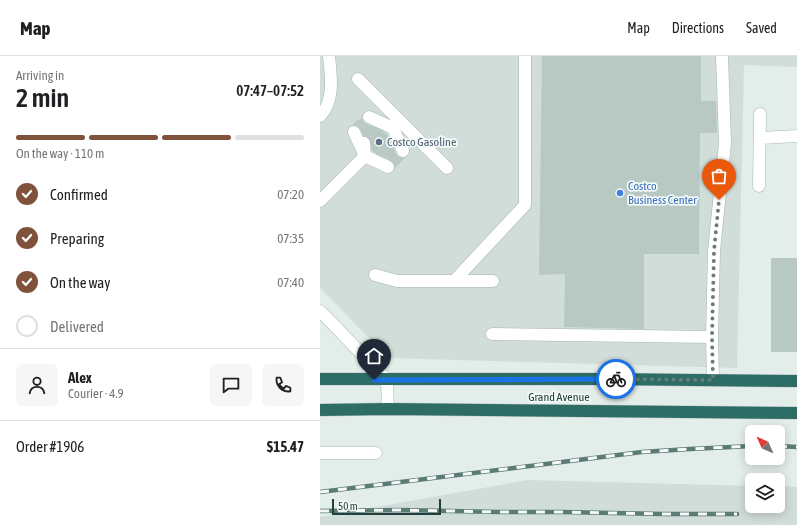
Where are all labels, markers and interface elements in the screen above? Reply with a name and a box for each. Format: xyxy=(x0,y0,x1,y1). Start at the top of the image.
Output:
text: Map xyxy=(20,17,51,39)
text: Map xyxy=(627,20,650,36)
text: Directions xyxy=(672,20,724,36)
text: Saved xyxy=(746,20,777,36)
text: Arriving in xyxy=(16,68,64,83)
text: 07:47–07:52 xyxy=(236,82,304,99)
text: 2 min xyxy=(16,83,69,113)
place label: Costco Gasoline xyxy=(387,135,456,149)
marker: Costco Gasoline xyxy=(374,137,384,147)
text: On the way · 110 m xyxy=(16,146,104,161)
pin xyxy=(702,159,736,200)
icon: bag xyxy=(708,165,730,187)
place label: Costco Business Center xyxy=(628,179,697,207)
icon: check xyxy=(16,183,38,205)
text: Confirmed xyxy=(50,186,108,203)
text: 07:20 xyxy=(277,187,304,202)
marker: Costco Business Center xyxy=(615,188,625,198)
icon: check xyxy=(16,227,38,249)
text: Preparing xyxy=(50,230,104,247)
text: 07:35 xyxy=(277,231,304,246)
icon: check xyxy=(16,271,38,293)
text: On the way xyxy=(50,274,111,291)
text: 07:40 xyxy=(277,275,304,290)
text: Delivered xyxy=(50,318,104,335)
pin xyxy=(357,339,391,380)
icon: home xyxy=(363,345,385,367)
courier xyxy=(596,359,636,399)
button: person xyxy=(16,364,58,406)
button: chat xyxy=(210,364,252,406)
button: phone xyxy=(262,364,304,406)
icon: bike xyxy=(605,368,627,390)
text: Alex xyxy=(68,369,92,386)
text: Courier · 4.9 xyxy=(68,386,124,401)
street label: Grand Avenue xyxy=(528,390,590,404)
north arrow xyxy=(745,425,785,465)
map controls xyxy=(745,425,785,513)
text: Order #1906 xyxy=(16,438,84,455)
text: $15.47 xyxy=(267,438,304,455)
button: layers xyxy=(745,473,785,513)
scale bar xyxy=(332,497,441,516)
text: 50 m xyxy=(338,500,358,512)

